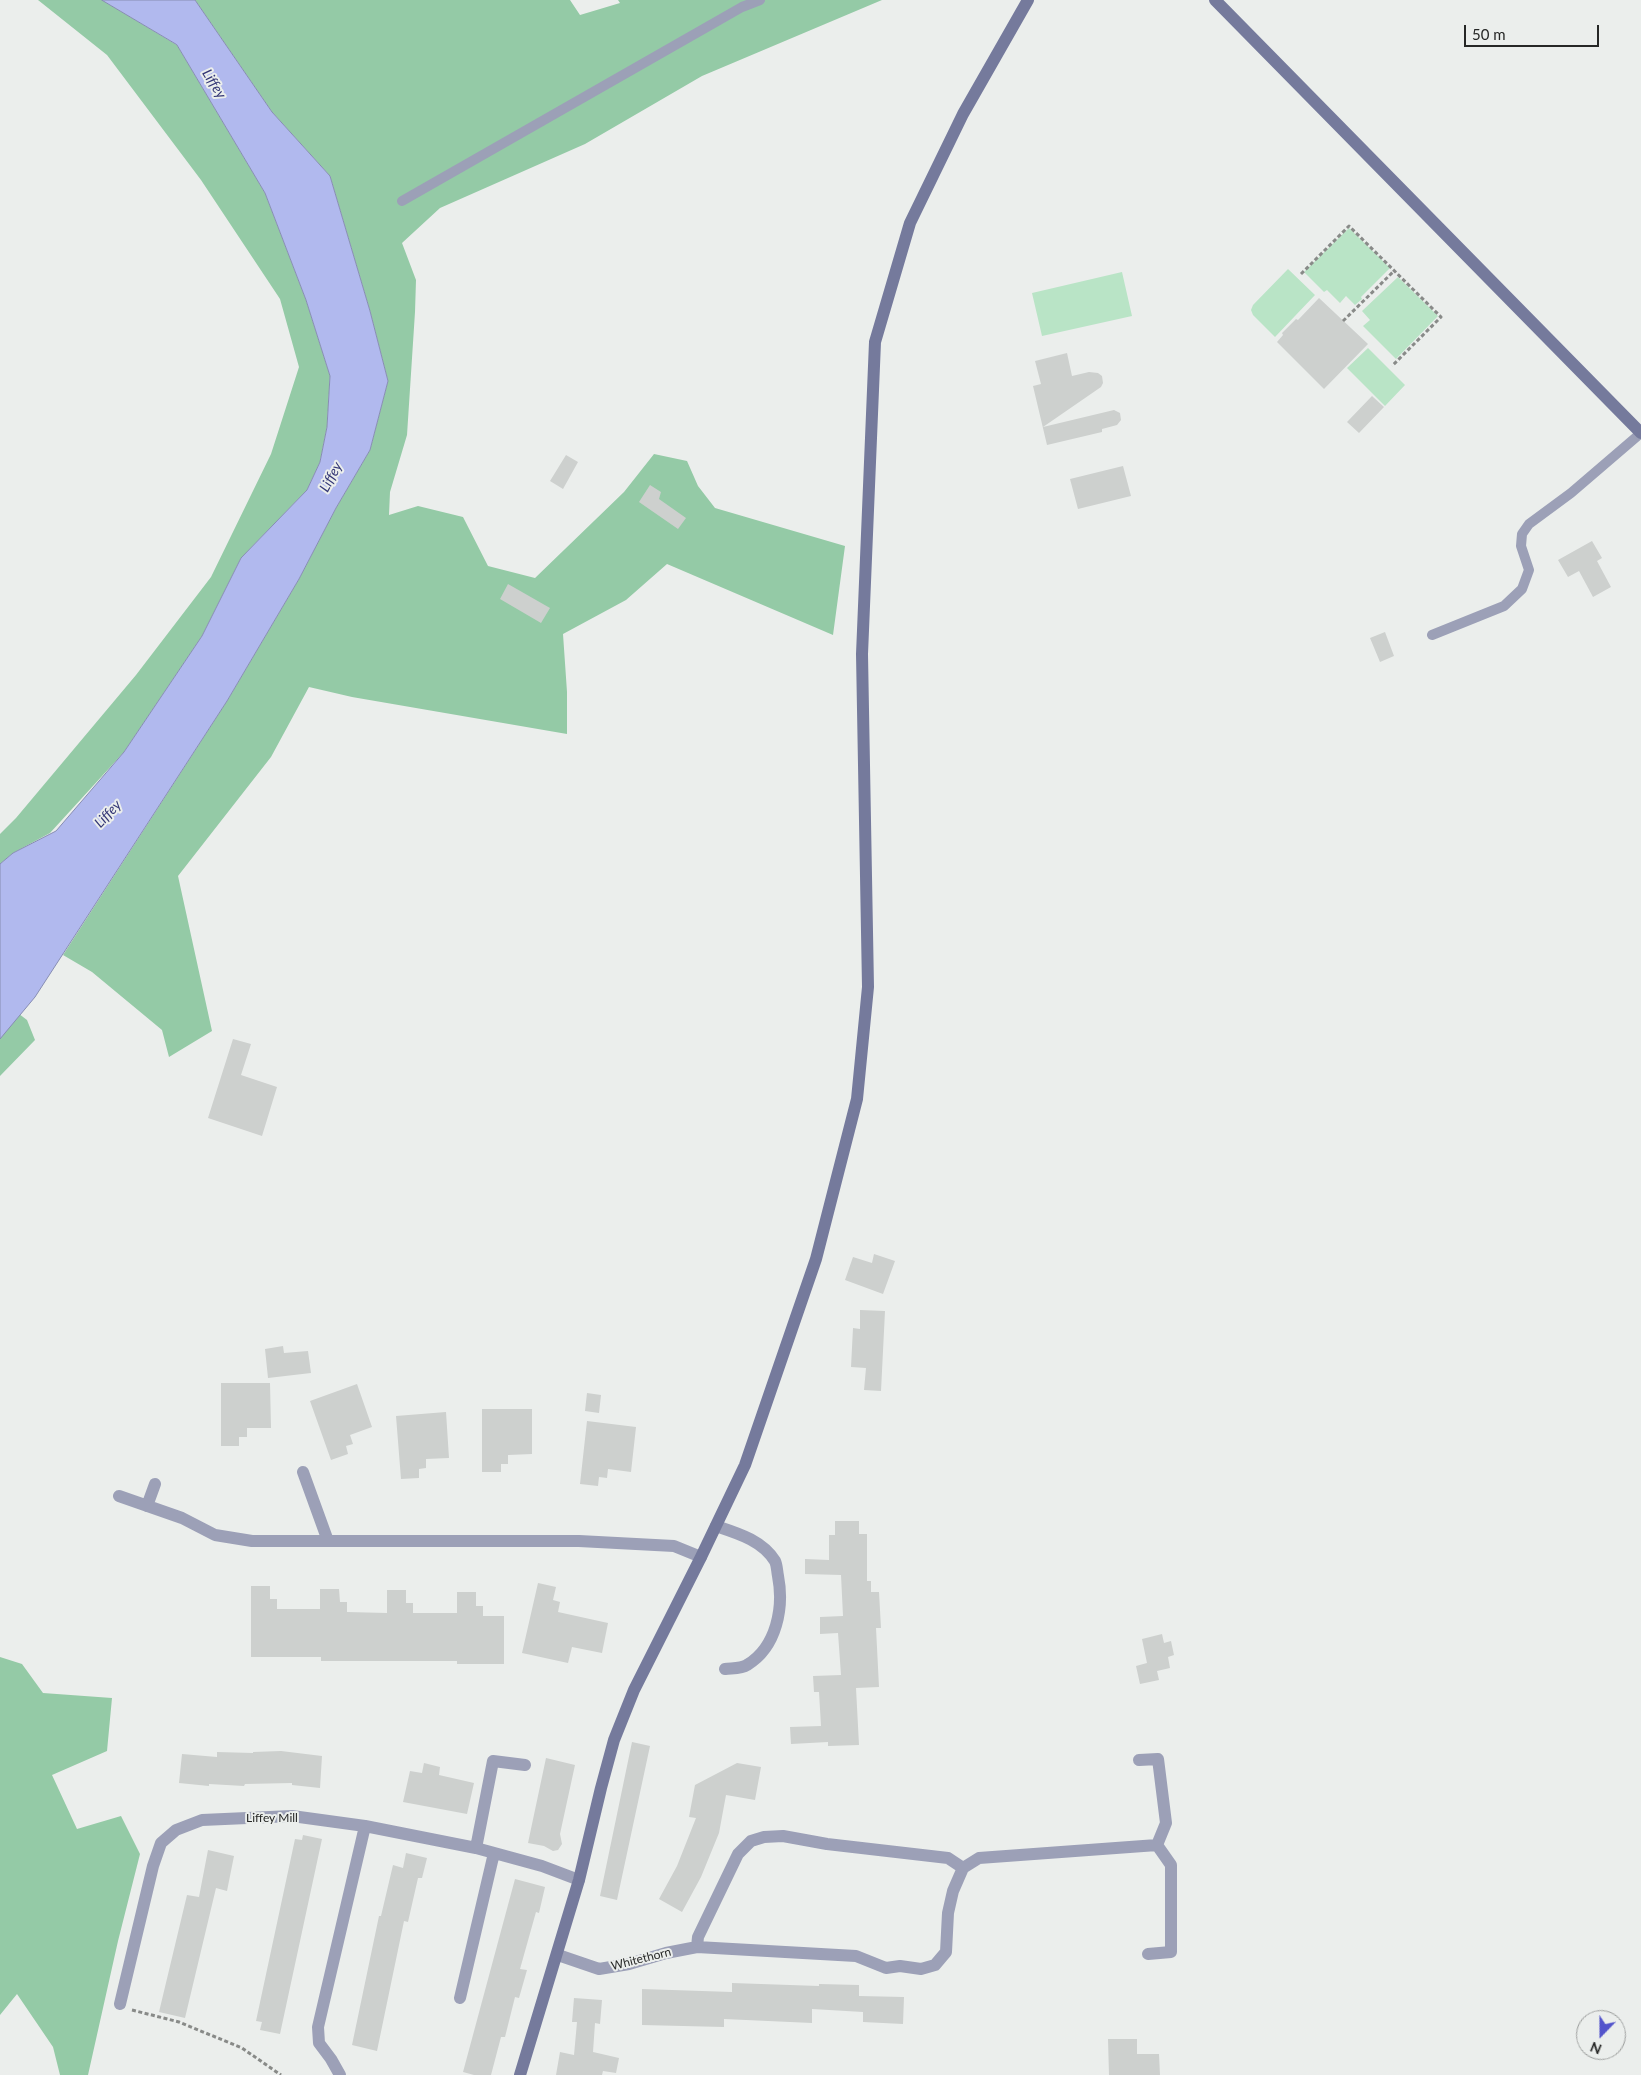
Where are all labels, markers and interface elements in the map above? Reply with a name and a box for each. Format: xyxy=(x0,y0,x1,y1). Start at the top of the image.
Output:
scale bar xyxy=(1466,15,1601,47)
text: 50 m xyxy=(1472,25,1506,43)
water label: Liffey xyxy=(199,66,229,102)
water label: Liffey xyxy=(316,459,346,495)
water label: Liffey xyxy=(91,797,125,831)
street label: Liffey Mill xyxy=(246,1811,298,1825)
street label: Whitethorn xyxy=(609,1945,673,1973)
north arrow xyxy=(1576,2010,1626,2060)
text: N xyxy=(1587,2039,1604,2058)

